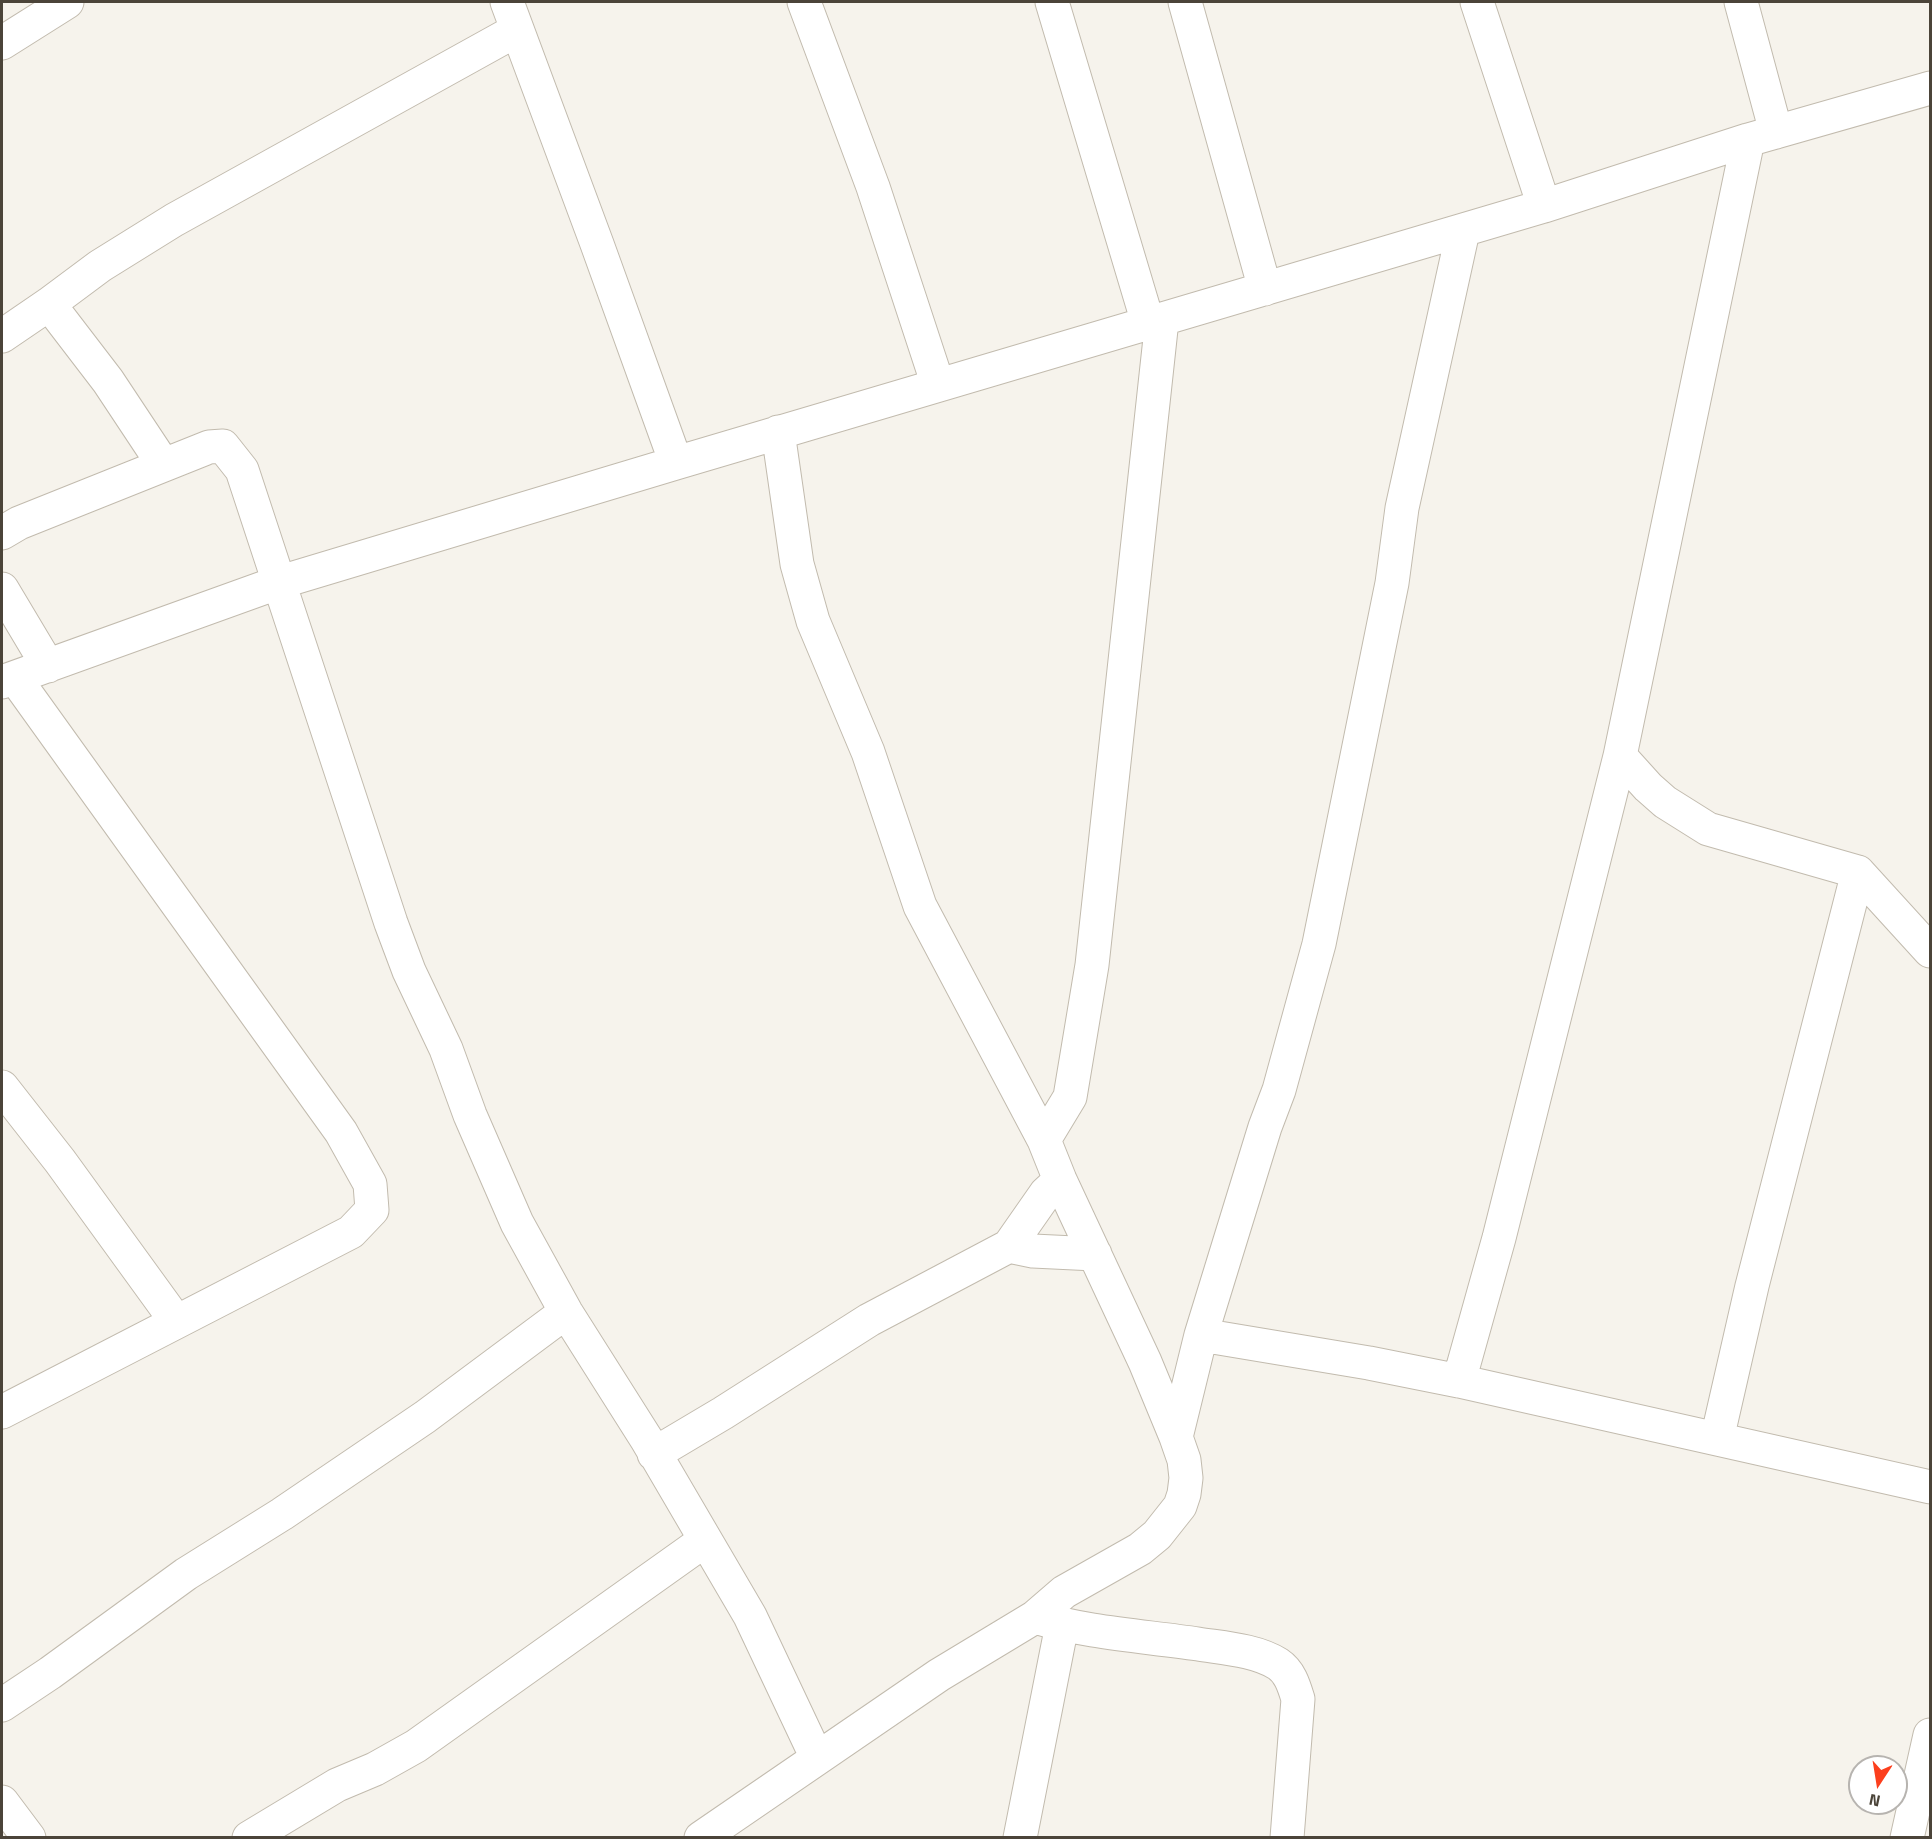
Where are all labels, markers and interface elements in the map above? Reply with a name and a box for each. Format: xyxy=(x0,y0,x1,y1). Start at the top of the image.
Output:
north arrow xyxy=(1848,1755,1908,1815)
text: N xyxy=(1867,1788,1883,1814)

